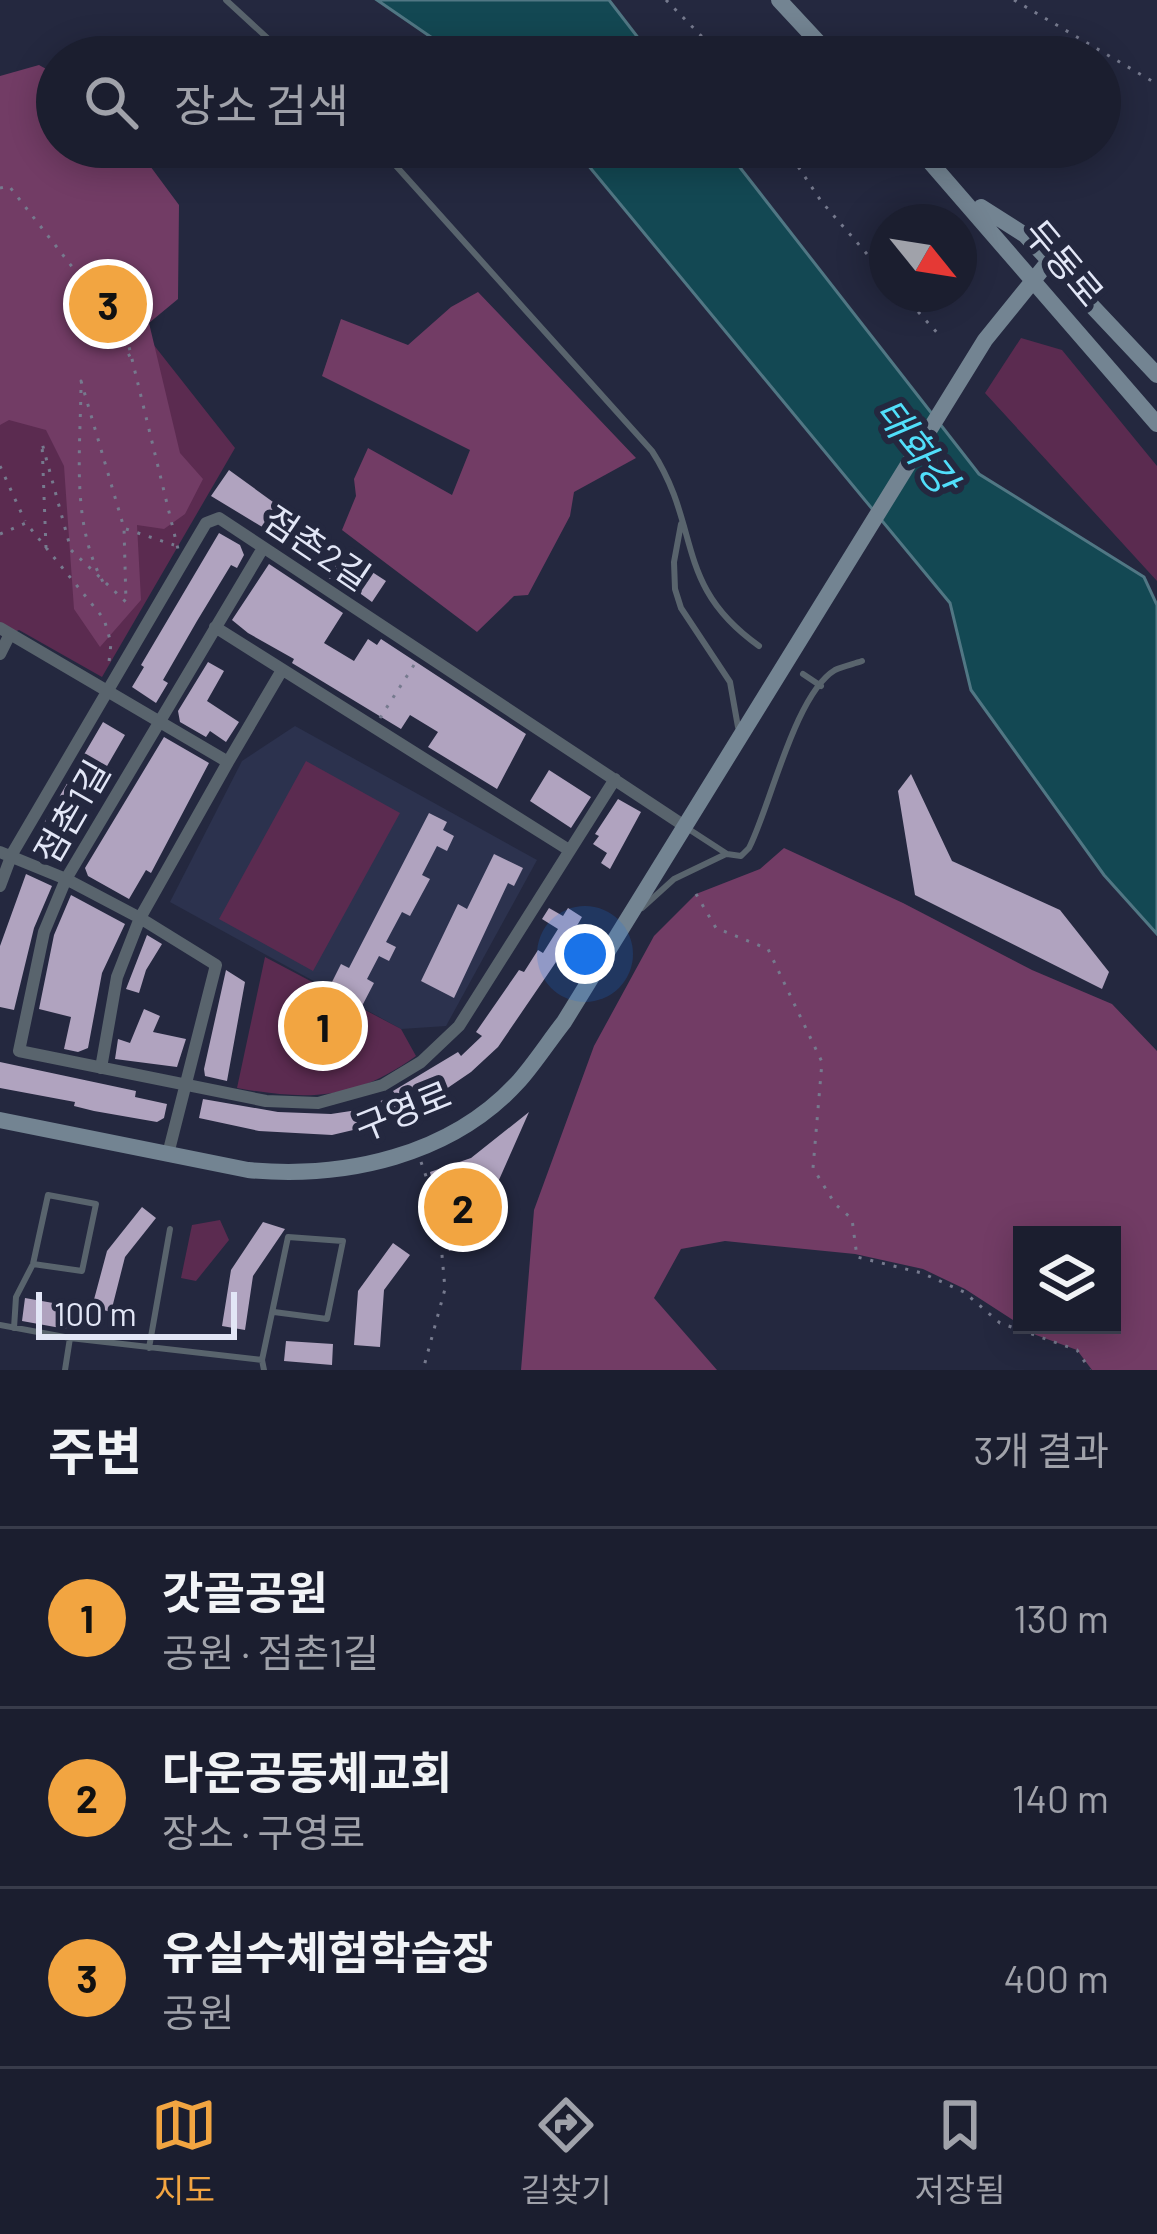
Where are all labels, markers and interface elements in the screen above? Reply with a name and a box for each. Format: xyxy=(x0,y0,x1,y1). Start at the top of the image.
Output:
search box xyxy=(36,36,1121,168)
icon: search xyxy=(78,69,144,135)
text: 장소 검색 xyxy=(174,77,349,131)
north arrow xyxy=(869,204,977,312)
street label: 두동로 xyxy=(1017,210,1114,314)
pin: 3 xyxy=(69,259,147,349)
water label: 태화강 xyxy=(866,388,971,506)
street label: 점촌2길 xyxy=(257,496,379,598)
street label: 점촌1길 xyxy=(24,752,117,870)
your location xyxy=(555,924,615,984)
pin: 1 xyxy=(284,981,362,1071)
street label: 구영로 xyxy=(348,1071,457,1148)
pin: 2 xyxy=(424,1162,502,1252)
map controls xyxy=(1013,1226,1121,1334)
button: layers xyxy=(1013,1226,1121,1334)
scale bar xyxy=(36,1286,237,1339)
text: 100 m xyxy=(54,1293,137,1333)
text: 주변 xyxy=(48,1419,142,1480)
text: 3개 결과 xyxy=(973,1426,1109,1473)
text: 갓골공원 xyxy=(162,1564,328,1618)
text: 1 xyxy=(80,1594,94,1641)
text: 130 m xyxy=(1013,1594,1109,1641)
text: 공원 · 점촌1길 xyxy=(162,1628,379,1675)
text: 다운공동체교회 xyxy=(162,1744,452,1798)
text: 2 xyxy=(76,1774,98,1821)
text: 140 m xyxy=(1012,1774,1109,1821)
text: 장소 · 구영로 xyxy=(162,1808,365,1855)
text: 유실수체험학습장 xyxy=(162,1924,493,1978)
text: 3 xyxy=(76,1954,98,2001)
text: 400 m xyxy=(1003,1954,1109,2001)
text: 공원 xyxy=(162,1988,234,2035)
tab: 지도 xyxy=(151,2092,217,2212)
tab: 길찾기 xyxy=(520,2092,612,2212)
tab: 저장됨 xyxy=(914,2092,1006,2212)

